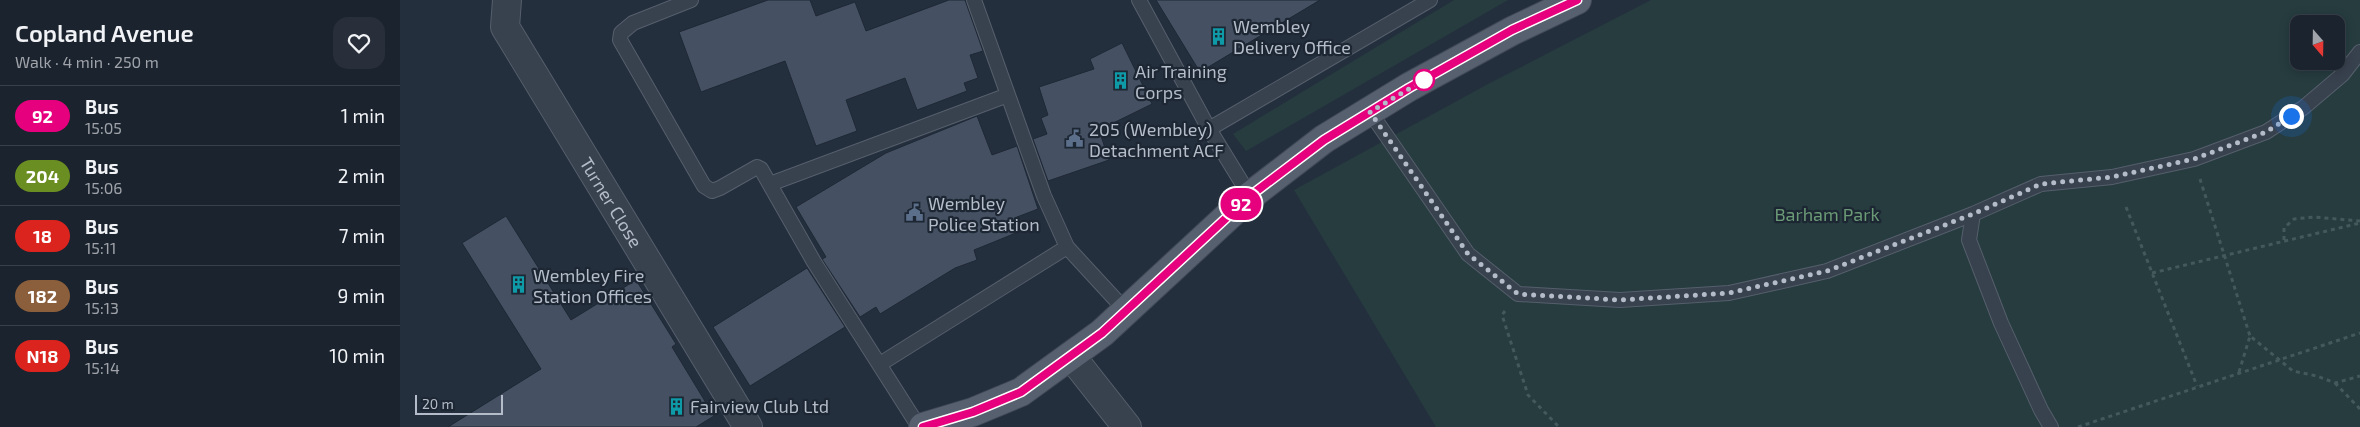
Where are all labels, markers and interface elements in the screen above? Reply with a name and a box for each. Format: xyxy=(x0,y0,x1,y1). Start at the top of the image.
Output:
place label: Wembley Delivery Office xyxy=(1233,15,1351,58)
north arrow xyxy=(2290,15,2345,70)
map controls xyxy=(2290,15,2345,70)
button: heart xyxy=(333,17,385,69)
text: Copland Avenue xyxy=(15,18,194,47)
building icon: Wembley Delivery Office xyxy=(1209,26,1229,46)
text: Walk · 4 min · 250 m xyxy=(15,52,159,71)
place label: Air Training Corps xyxy=(1135,60,1227,103)
unlabelled marker xyxy=(1413,69,1435,91)
building icon: Air Training Corps xyxy=(1111,71,1131,91)
text: Bus xyxy=(85,95,119,118)
text: 1 min xyxy=(341,104,385,127)
your location xyxy=(2279,104,2304,129)
text: 92 xyxy=(32,105,53,127)
text: 15:05 xyxy=(85,118,122,137)
place label: 205 (Wembley) Detachment ACF xyxy=(1089,118,1224,161)
public building icon: 205 (Wembley) Detachment ACF xyxy=(1065,129,1085,149)
street label: Turner Close xyxy=(576,153,647,251)
text: Bus xyxy=(85,155,119,178)
text: 2 min xyxy=(338,164,385,187)
text: 204 xyxy=(26,165,59,187)
text: 15:06 xyxy=(85,178,123,197)
line badge: 92 xyxy=(1218,188,1264,220)
place label: Wembley Police Station xyxy=(928,192,1040,235)
text: 92 xyxy=(1230,193,1252,215)
public building icon: Wembley Police Station xyxy=(904,203,924,223)
park label: Barham Park xyxy=(1774,203,1880,225)
text: Bus xyxy=(85,215,119,238)
text: 7 min xyxy=(339,224,385,247)
text: 18 xyxy=(33,225,52,247)
text: 15:11 xyxy=(85,238,116,257)
place label: Wembley Fire Station Offices xyxy=(533,264,652,307)
text: Bus xyxy=(85,275,119,298)
building icon: Wembley Fire Station Offices xyxy=(509,275,529,295)
text: 9 min xyxy=(337,284,385,307)
text: 182 xyxy=(28,285,57,307)
text: 15:13 xyxy=(85,298,119,317)
text: Bus xyxy=(85,335,119,358)
text: 10 min xyxy=(329,344,385,367)
text: N18 xyxy=(27,345,59,367)
text: 15:14 xyxy=(85,358,120,377)
scale bar xyxy=(415,392,502,415)
text: 20 m xyxy=(422,395,454,412)
place label: Fairview Club Ltd xyxy=(690,395,829,417)
building icon: Fairview Club Ltd xyxy=(666,396,686,416)

